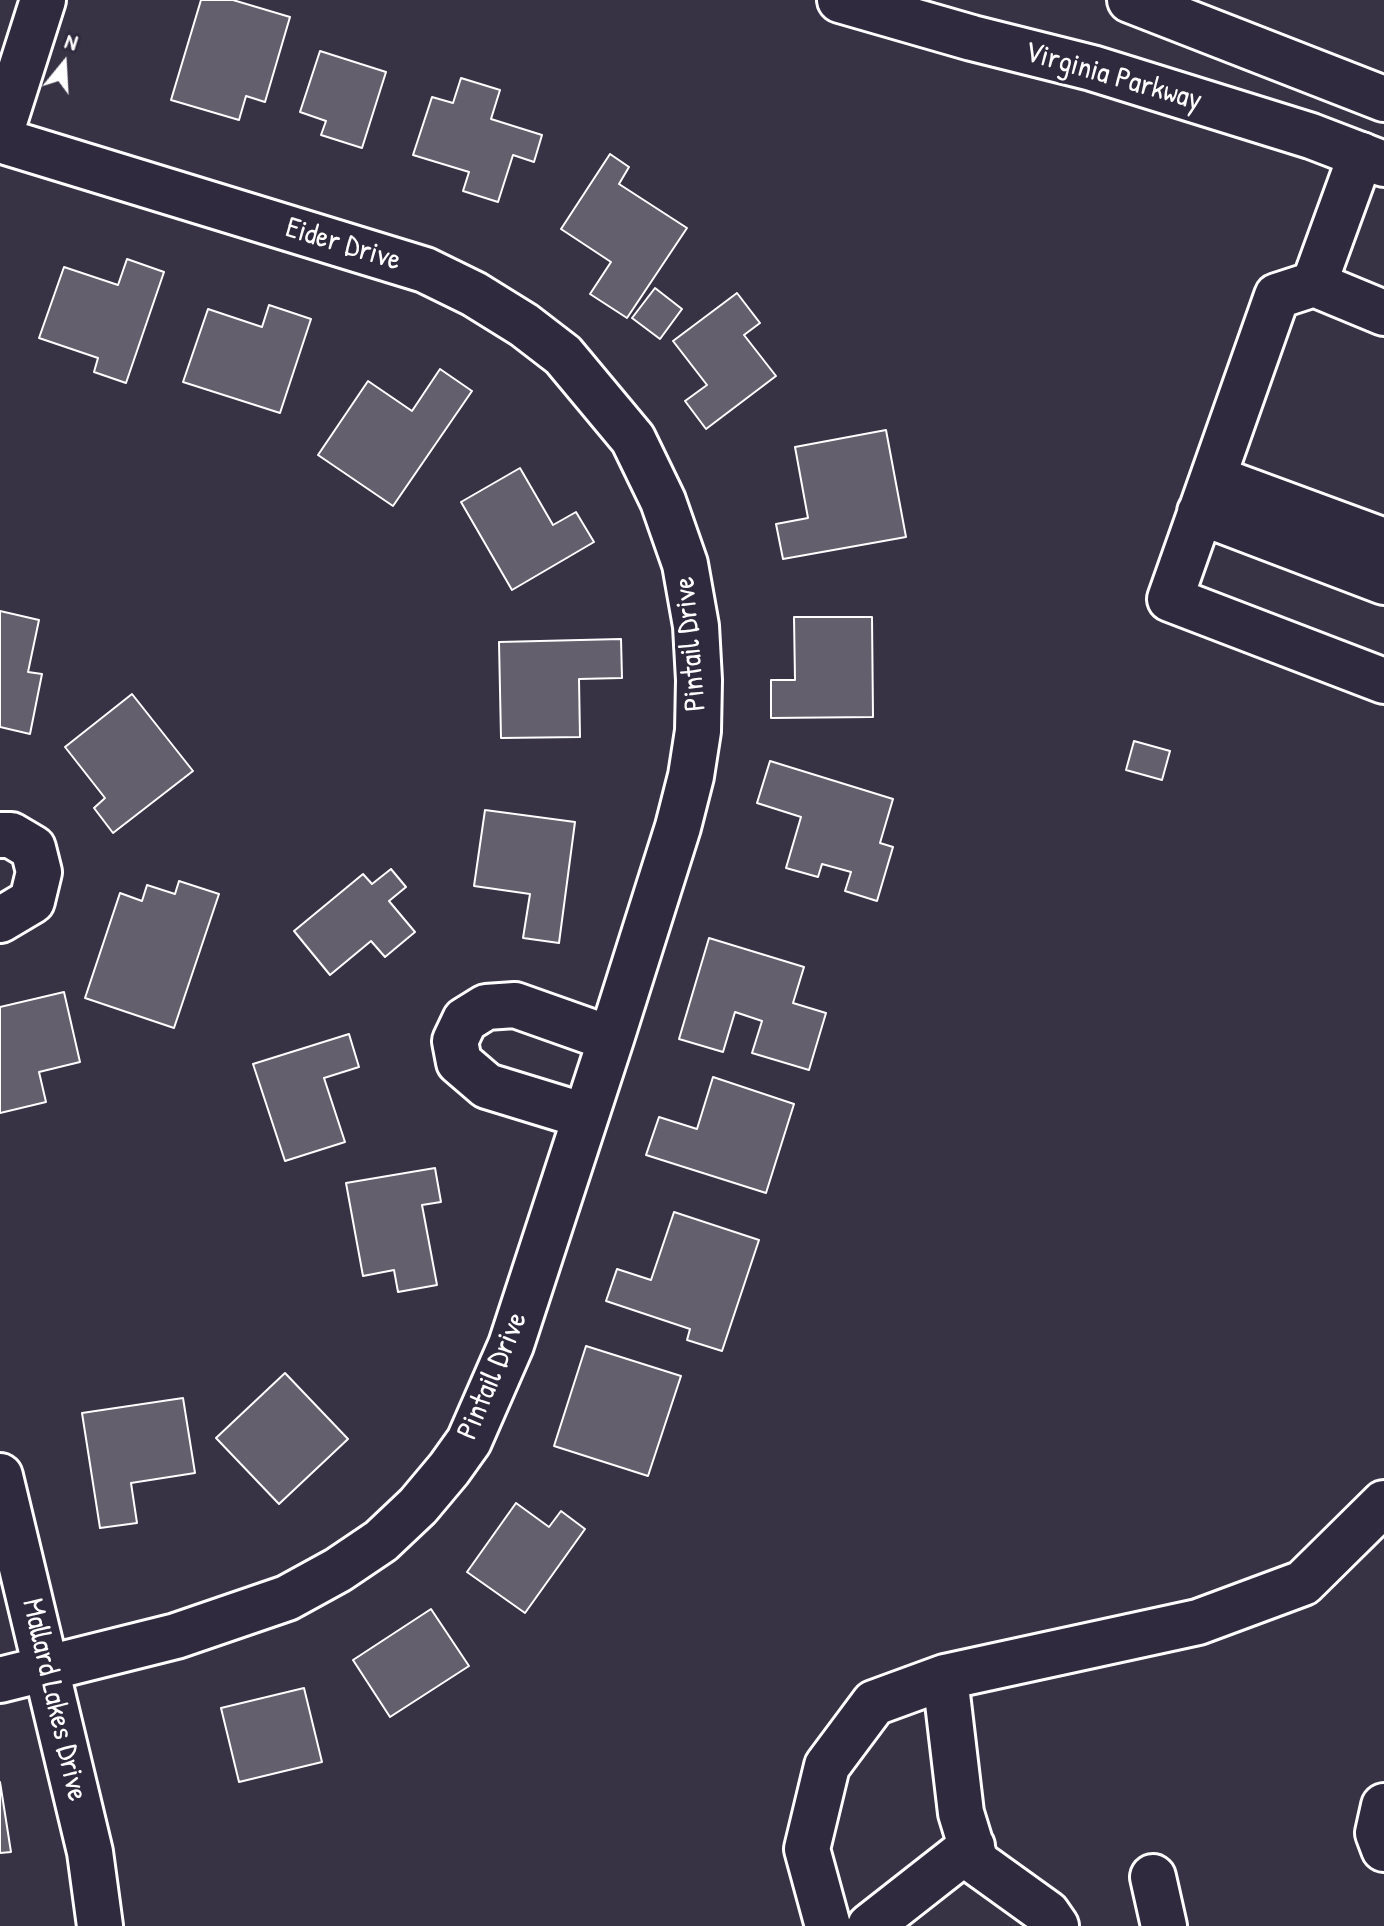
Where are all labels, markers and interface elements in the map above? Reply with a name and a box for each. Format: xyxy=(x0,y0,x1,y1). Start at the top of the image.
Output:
north arrow xyxy=(24,24,104,104)
text: N xyxy=(61,25,82,57)
street label: Virginia Parkway xyxy=(1020,35,1206,119)
street label: Eider Drive xyxy=(281,210,405,280)
street label: Pintail Drive xyxy=(667,575,715,713)
street label: Pintail Drive xyxy=(450,1307,536,1445)
street label: Mallard Lakes Drive xyxy=(13,1595,95,1805)

